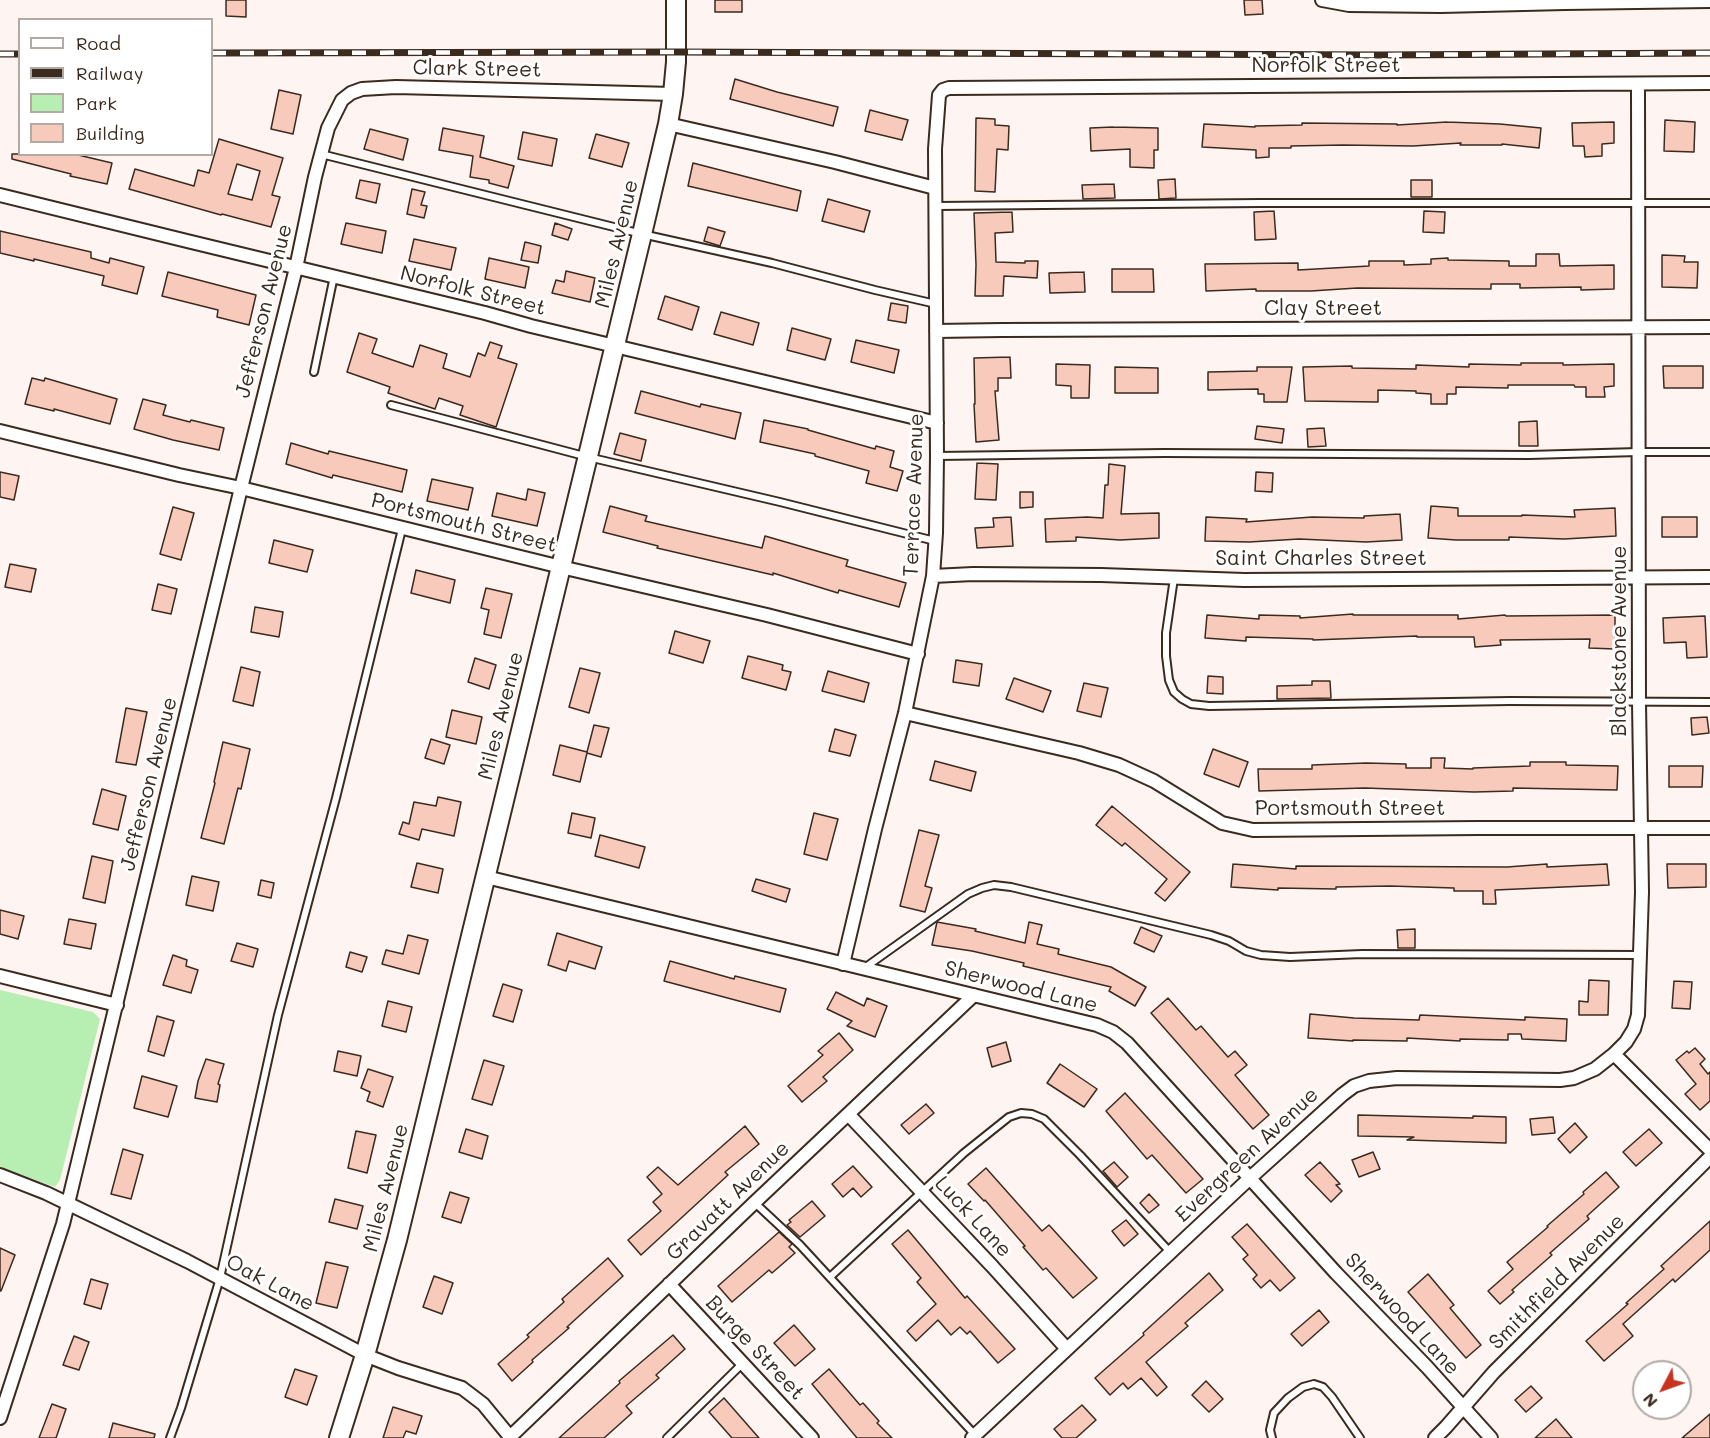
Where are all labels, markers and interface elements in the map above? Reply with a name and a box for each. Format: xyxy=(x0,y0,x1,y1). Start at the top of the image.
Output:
legend xyxy=(18,18,213,156)
text: Road xyxy=(76,31,121,55)
street label: Norfolk Street xyxy=(1251,53,1401,79)
street label: Clark Street xyxy=(412,55,542,83)
text: Railway xyxy=(76,61,143,85)
text: Park xyxy=(76,91,117,115)
text: Building xyxy=(76,121,144,145)
street label: Miles Avenue xyxy=(590,177,644,311)
street label: Jefferson Avenue xyxy=(230,222,298,400)
street label: Norfolk Street xyxy=(398,261,548,321)
street label: Clay Street xyxy=(1264,296,1382,322)
street label: Terrace Avenue xyxy=(899,413,929,577)
street label: Portsmouth Street xyxy=(368,488,560,558)
street label: Saint Charles Street xyxy=(1215,546,1427,572)
street label: Blackstone Avenue xyxy=(1607,546,1633,736)
street label: Miles Avenue xyxy=(473,649,529,783)
street label: Jefferson Avenue xyxy=(115,695,183,873)
street label: Portsmouth Street xyxy=(1255,796,1445,822)
street label: Sherwood Lane xyxy=(942,956,1100,1018)
street label: Evergreen Avenue xyxy=(1170,1082,1324,1228)
street label: Miles Avenue xyxy=(358,1121,414,1255)
street label: Gravatt Avenue xyxy=(661,1136,795,1266)
street label: Luck Lane xyxy=(929,1171,1017,1263)
street label: Smithfield Avenue xyxy=(1484,1209,1630,1355)
street label: Sherwood Lane xyxy=(1339,1248,1465,1380)
street label: Oak Lane xyxy=(222,1249,318,1317)
street label: Burge Street xyxy=(700,1290,810,1406)
north arrow xyxy=(1632,1360,1692,1420)
text: N xyxy=(1638,1389,1661,1412)

